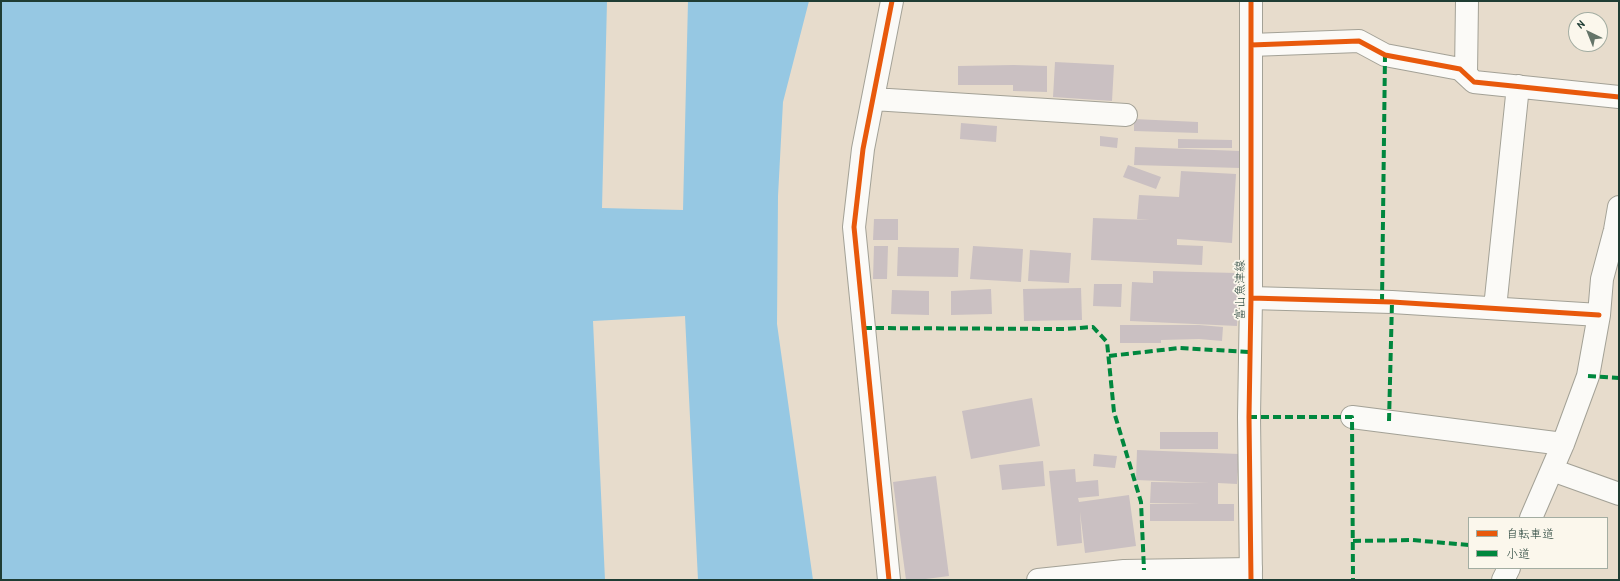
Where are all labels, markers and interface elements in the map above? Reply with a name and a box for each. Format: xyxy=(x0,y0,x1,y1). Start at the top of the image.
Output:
north arrow xyxy=(1568,12,1608,52)
text: N xyxy=(1574,17,1587,31)
street label: 富山魚津線 xyxy=(1234,260,1248,320)
legend xyxy=(1468,517,1608,569)
text: 自転車道 xyxy=(1506,525,1554,542)
text: 小道 xyxy=(1506,545,1530,562)

